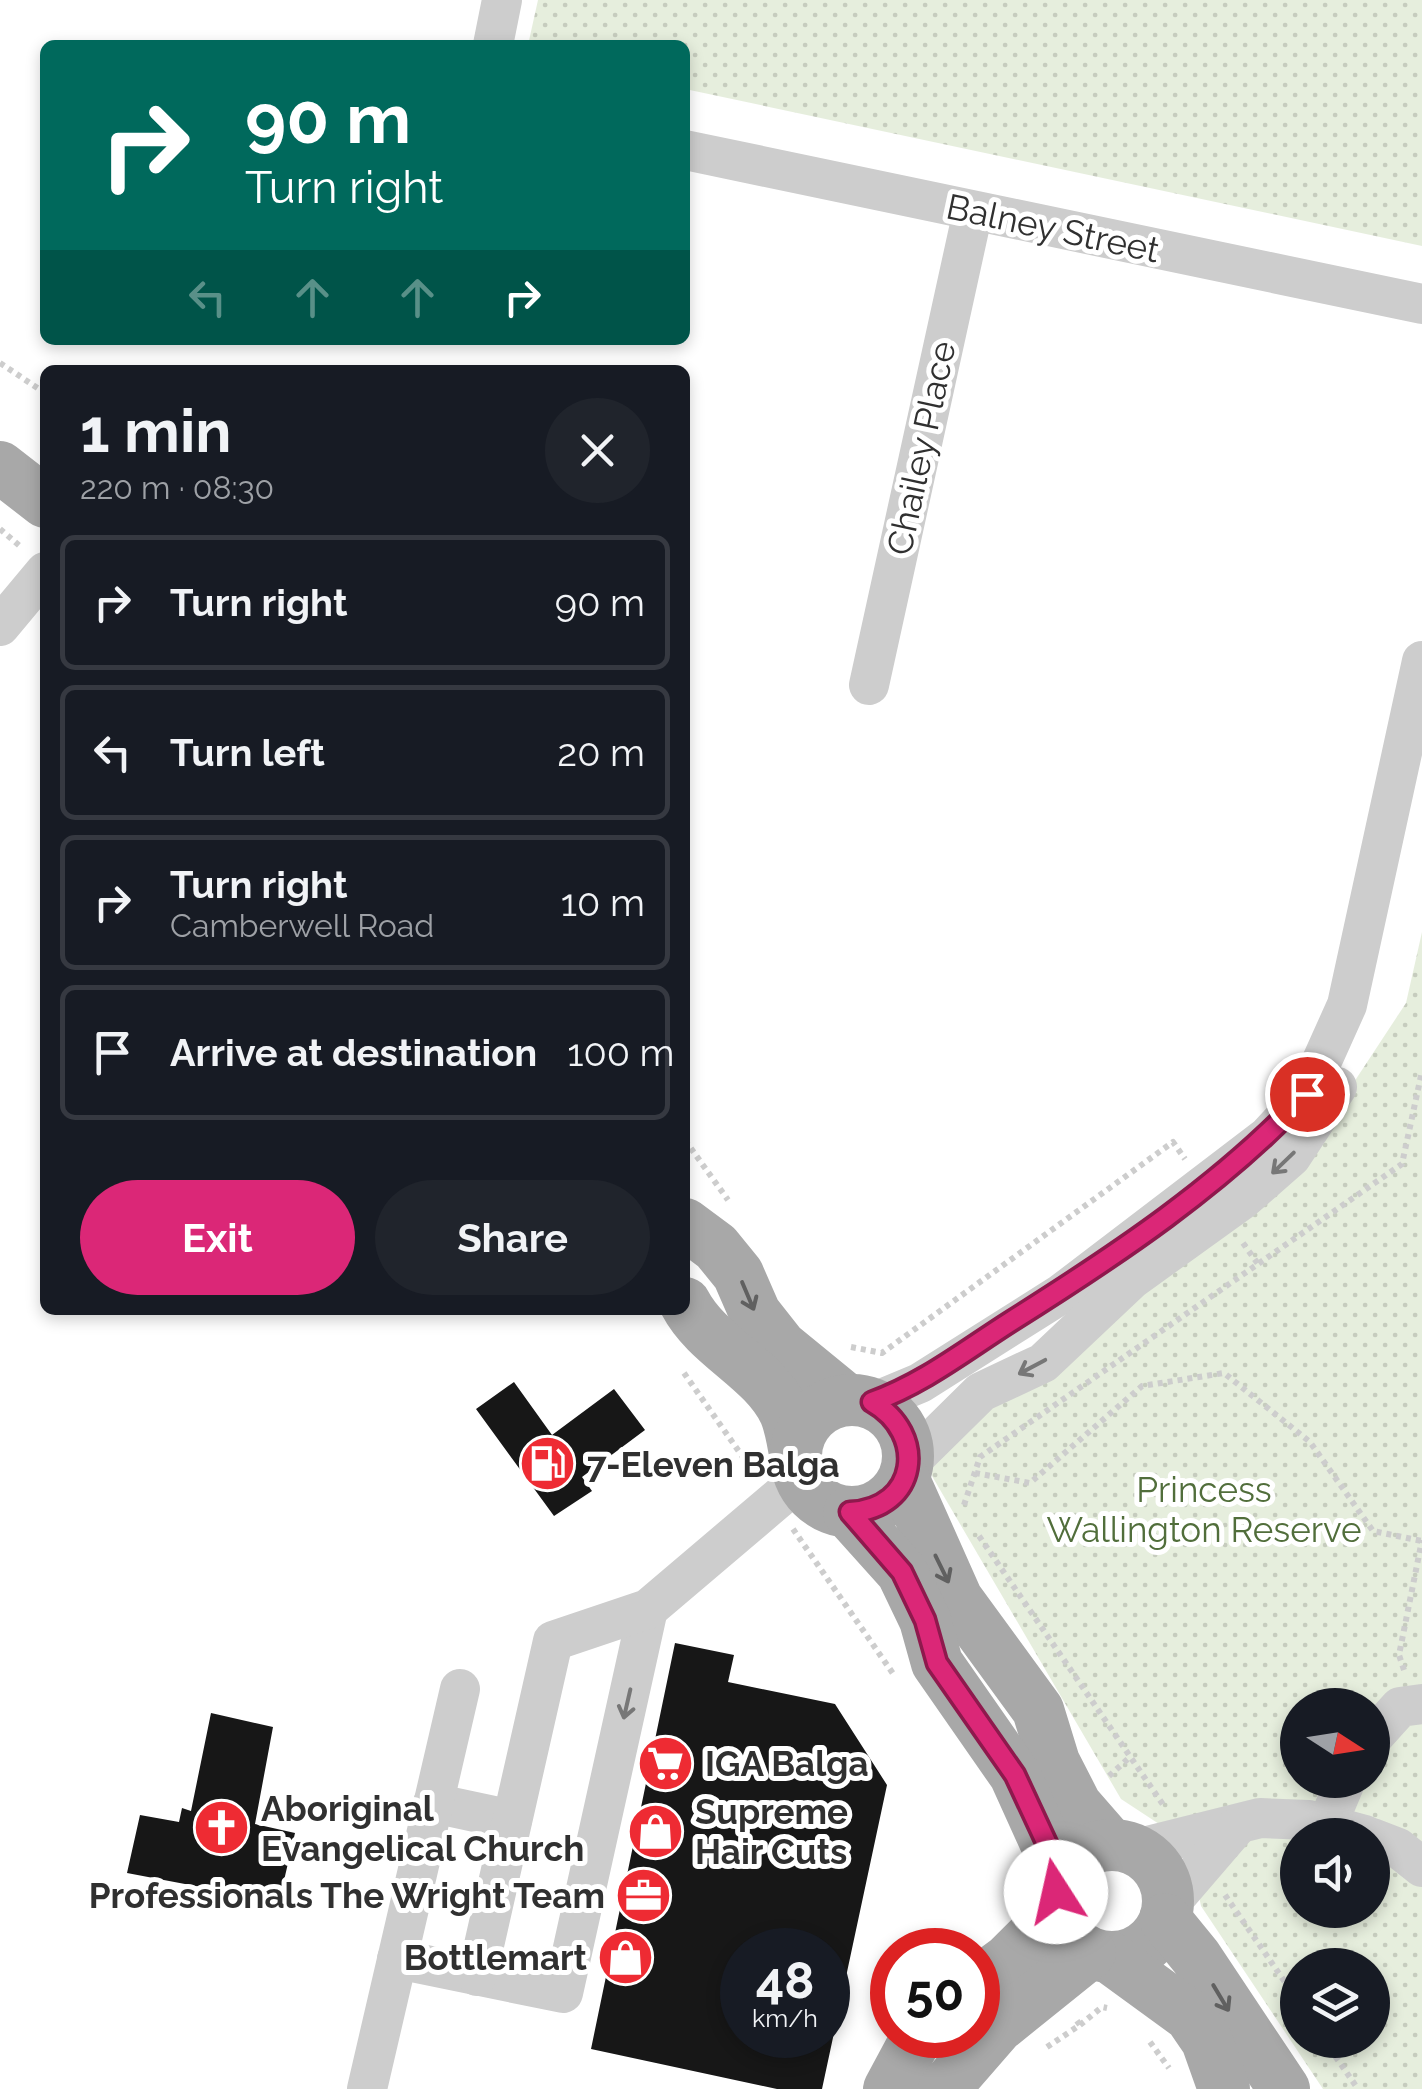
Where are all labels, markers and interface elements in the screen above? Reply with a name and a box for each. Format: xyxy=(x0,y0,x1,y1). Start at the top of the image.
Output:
text: 90 m xyxy=(245,77,411,159)
icon: right xyxy=(80,80,210,210)
text: Turn right xyxy=(245,161,443,214)
street label: Balney Street xyxy=(943,185,1163,271)
icon: left xyxy=(180,270,235,325)
icon: ahead xyxy=(285,270,340,325)
icon: ahead xyxy=(390,270,445,325)
icon: right xyxy=(495,270,550,325)
street label: Chailey Place xyxy=(878,337,964,559)
text: 1 min xyxy=(80,396,231,466)
button: close xyxy=(545,398,650,503)
text: 220 m · 08:30 xyxy=(80,469,274,506)
icon: right xyxy=(85,575,140,630)
text: Turn right xyxy=(170,580,347,625)
text: 90 m xyxy=(555,580,645,625)
icon: left xyxy=(85,725,140,780)
text: Turn left xyxy=(170,730,325,775)
text: 20 m xyxy=(557,730,645,775)
text: Turn right xyxy=(170,862,347,907)
icon: right xyxy=(85,875,140,930)
text: 10 m xyxy=(561,880,645,925)
text: Camberwell Road xyxy=(170,907,434,944)
icon: arrive xyxy=(85,1025,140,1080)
text: Arrive at destination xyxy=(170,1030,537,1075)
text: 100 m xyxy=(567,1030,675,1075)
pin xyxy=(1265,1052,1350,1137)
icon: arrive xyxy=(1280,1067,1335,1122)
one-way arrow xyxy=(1272,1151,1296,1175)
button: Exit xyxy=(80,1180,355,1295)
button: Share xyxy=(375,1180,650,1295)
one-way arrow xyxy=(740,1280,758,1311)
one-way arrow xyxy=(1018,1358,1047,1377)
fuel station icon: 7-Eleven Balga xyxy=(518,1434,578,1494)
place label: 7-Eleven Balga xyxy=(587,1444,839,1485)
park label: Princess Wallington Reserve xyxy=(1046,1469,1362,1550)
one-way arrow xyxy=(934,1553,953,1583)
one-way arrow xyxy=(617,1687,635,1719)
north arrow xyxy=(1280,1688,1390,1798)
map controls xyxy=(1280,1688,1390,2058)
supermarket icon: IGA Balga xyxy=(636,1733,696,1793)
place label: IGA Balga xyxy=(705,1743,869,1784)
place label: Aboriginal Evangelical Church xyxy=(261,1788,584,1869)
place label: Supreme Hair Cuts xyxy=(695,1791,848,1872)
church icon: Aboriginal Evangelical Church xyxy=(192,1798,252,1858)
shop icon: Supreme Hair Cuts xyxy=(626,1801,686,1861)
button: sound xyxy=(1280,1818,1390,1928)
position arrow xyxy=(1004,1840,1108,1944)
office icon: Professionals The Wright Team xyxy=(614,1865,674,1925)
place label: Professionals The Wright Team xyxy=(89,1875,605,1916)
shop icon: Bottlemart xyxy=(596,1927,656,1987)
speed limit sign: 50 xyxy=(870,1928,1000,2058)
place label: Bottlemart xyxy=(404,1937,588,1978)
button: layers xyxy=(1280,1948,1390,2058)
text: 48 xyxy=(756,1951,814,2010)
one-way arrow xyxy=(1211,1983,1231,2012)
text: km/h xyxy=(752,2003,818,2033)

